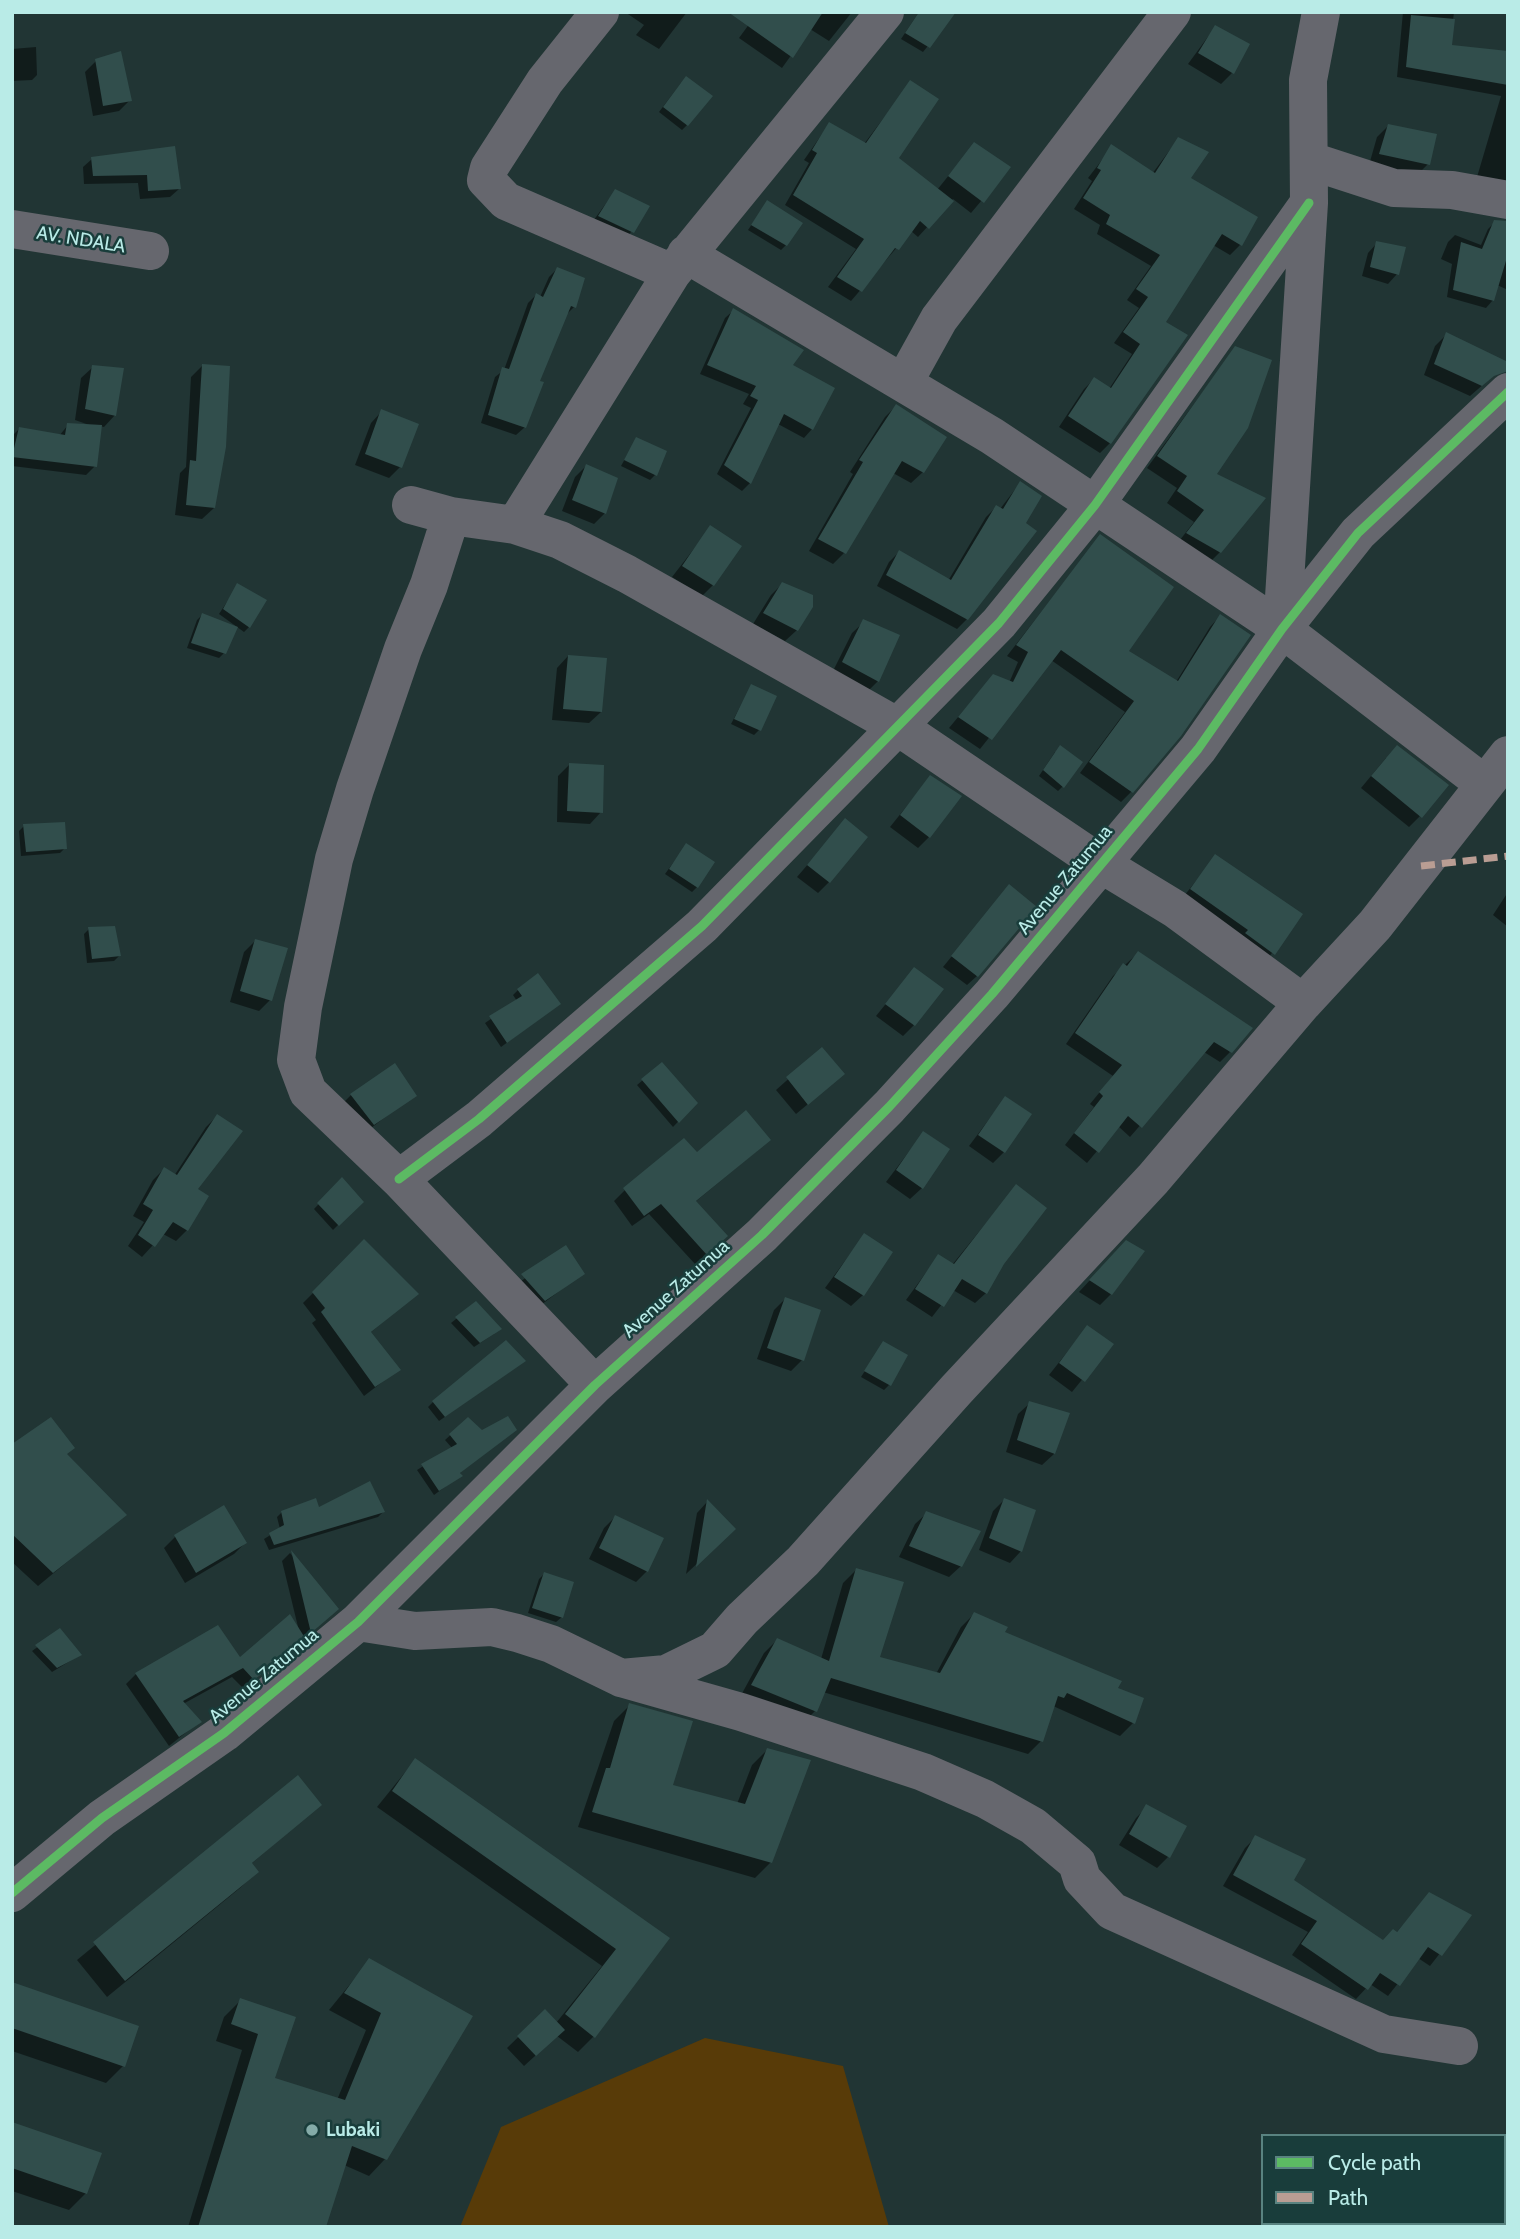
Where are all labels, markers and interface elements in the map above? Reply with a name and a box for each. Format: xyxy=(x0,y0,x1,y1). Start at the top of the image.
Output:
street label: AV. NDALA xyxy=(35,222,127,258)
street label: Avenue Zatumua xyxy=(1013,821,1117,939)
street label: Avenue Zatumua xyxy=(618,1235,734,1343)
street label: Avenue Zatumua xyxy=(205,1624,323,1728)
place label: Lubaki xyxy=(326,2119,380,2141)
marker: Lubaki xyxy=(304,2122,320,2138)
legend xyxy=(1261,2134,1506,2225)
text: Cycle path xyxy=(1328,2150,1421,2175)
text: Path xyxy=(1328,2185,1368,2210)

